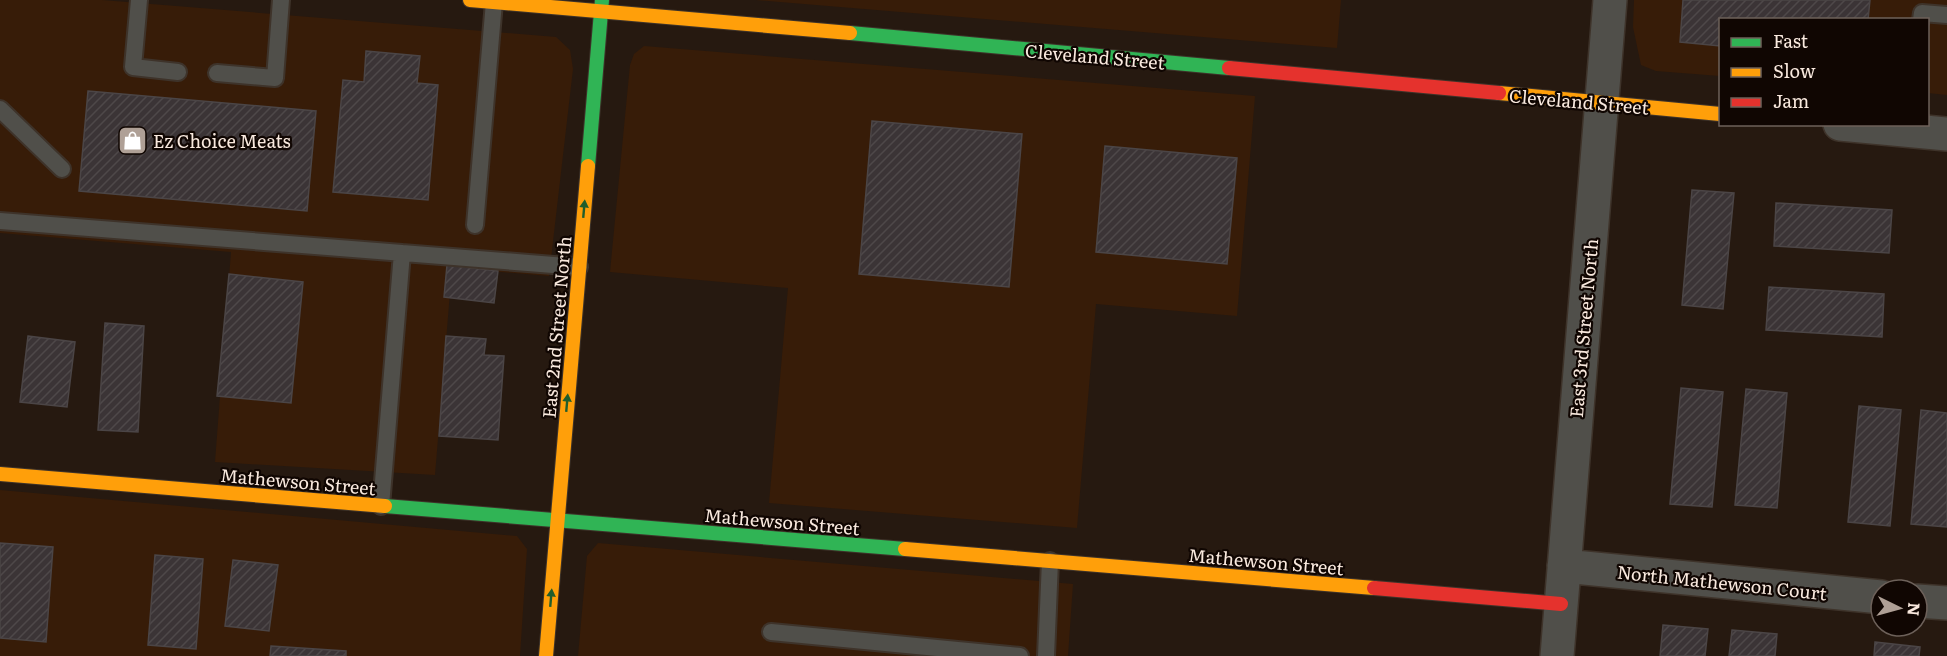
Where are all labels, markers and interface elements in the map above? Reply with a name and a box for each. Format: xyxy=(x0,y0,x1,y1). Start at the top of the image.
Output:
legend xyxy=(1719,18,1929,126)
text: Fast xyxy=(1773,27,1809,54)
street label: Cleveland Street xyxy=(1024,36,1167,76)
text: Slow xyxy=(1773,57,1816,84)
street label: Cleveland Street xyxy=(1508,81,1651,121)
text: Jam xyxy=(1773,87,1809,114)
shop icon: Ez Choice Meats xyxy=(116,124,148,156)
place label: Ez Choice Meats xyxy=(153,127,291,154)
one-way arrow xyxy=(579,200,588,219)
street label: East 2nd Street North xyxy=(535,235,577,419)
street label: East 3rd Street North xyxy=(1562,237,1604,419)
one-way arrow xyxy=(563,394,572,413)
street label: Mathewson Street xyxy=(219,461,378,501)
street label: Mathewson Street xyxy=(703,501,862,541)
street label: Mathewson Street xyxy=(1187,541,1346,581)
street label: North Mathewson Court xyxy=(1616,558,1829,607)
north arrow xyxy=(1869,578,1929,638)
one-way arrow xyxy=(546,588,556,607)
text: N xyxy=(1902,602,1927,617)

